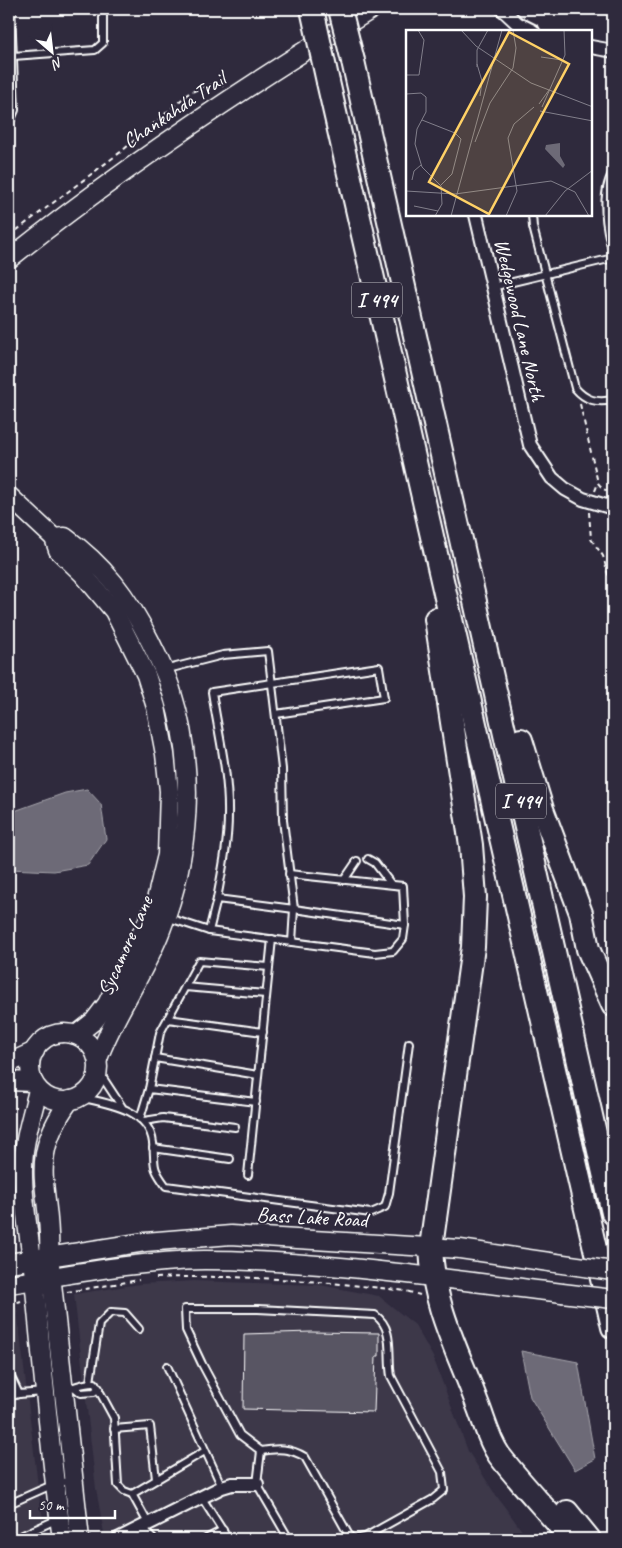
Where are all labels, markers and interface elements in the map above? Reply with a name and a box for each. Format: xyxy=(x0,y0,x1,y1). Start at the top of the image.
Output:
north arrow xyxy=(28,28,78,78)
inset map xyxy=(406,30,592,216)
text: N xyxy=(48,53,66,74)
street label: Chankahda Trail xyxy=(117,64,233,154)
street label: Wedgewood Lane North xyxy=(489,236,552,405)
road number: I 494 xyxy=(352,282,402,318)
road number: I 494 xyxy=(496,784,546,818)
street label: Sycamore Lane xyxy=(91,891,159,1000)
street label: Bass Lake Road xyxy=(256,1201,372,1233)
scale bar xyxy=(30,1488,115,1520)
text: 50 m xyxy=(38,1496,65,1515)

